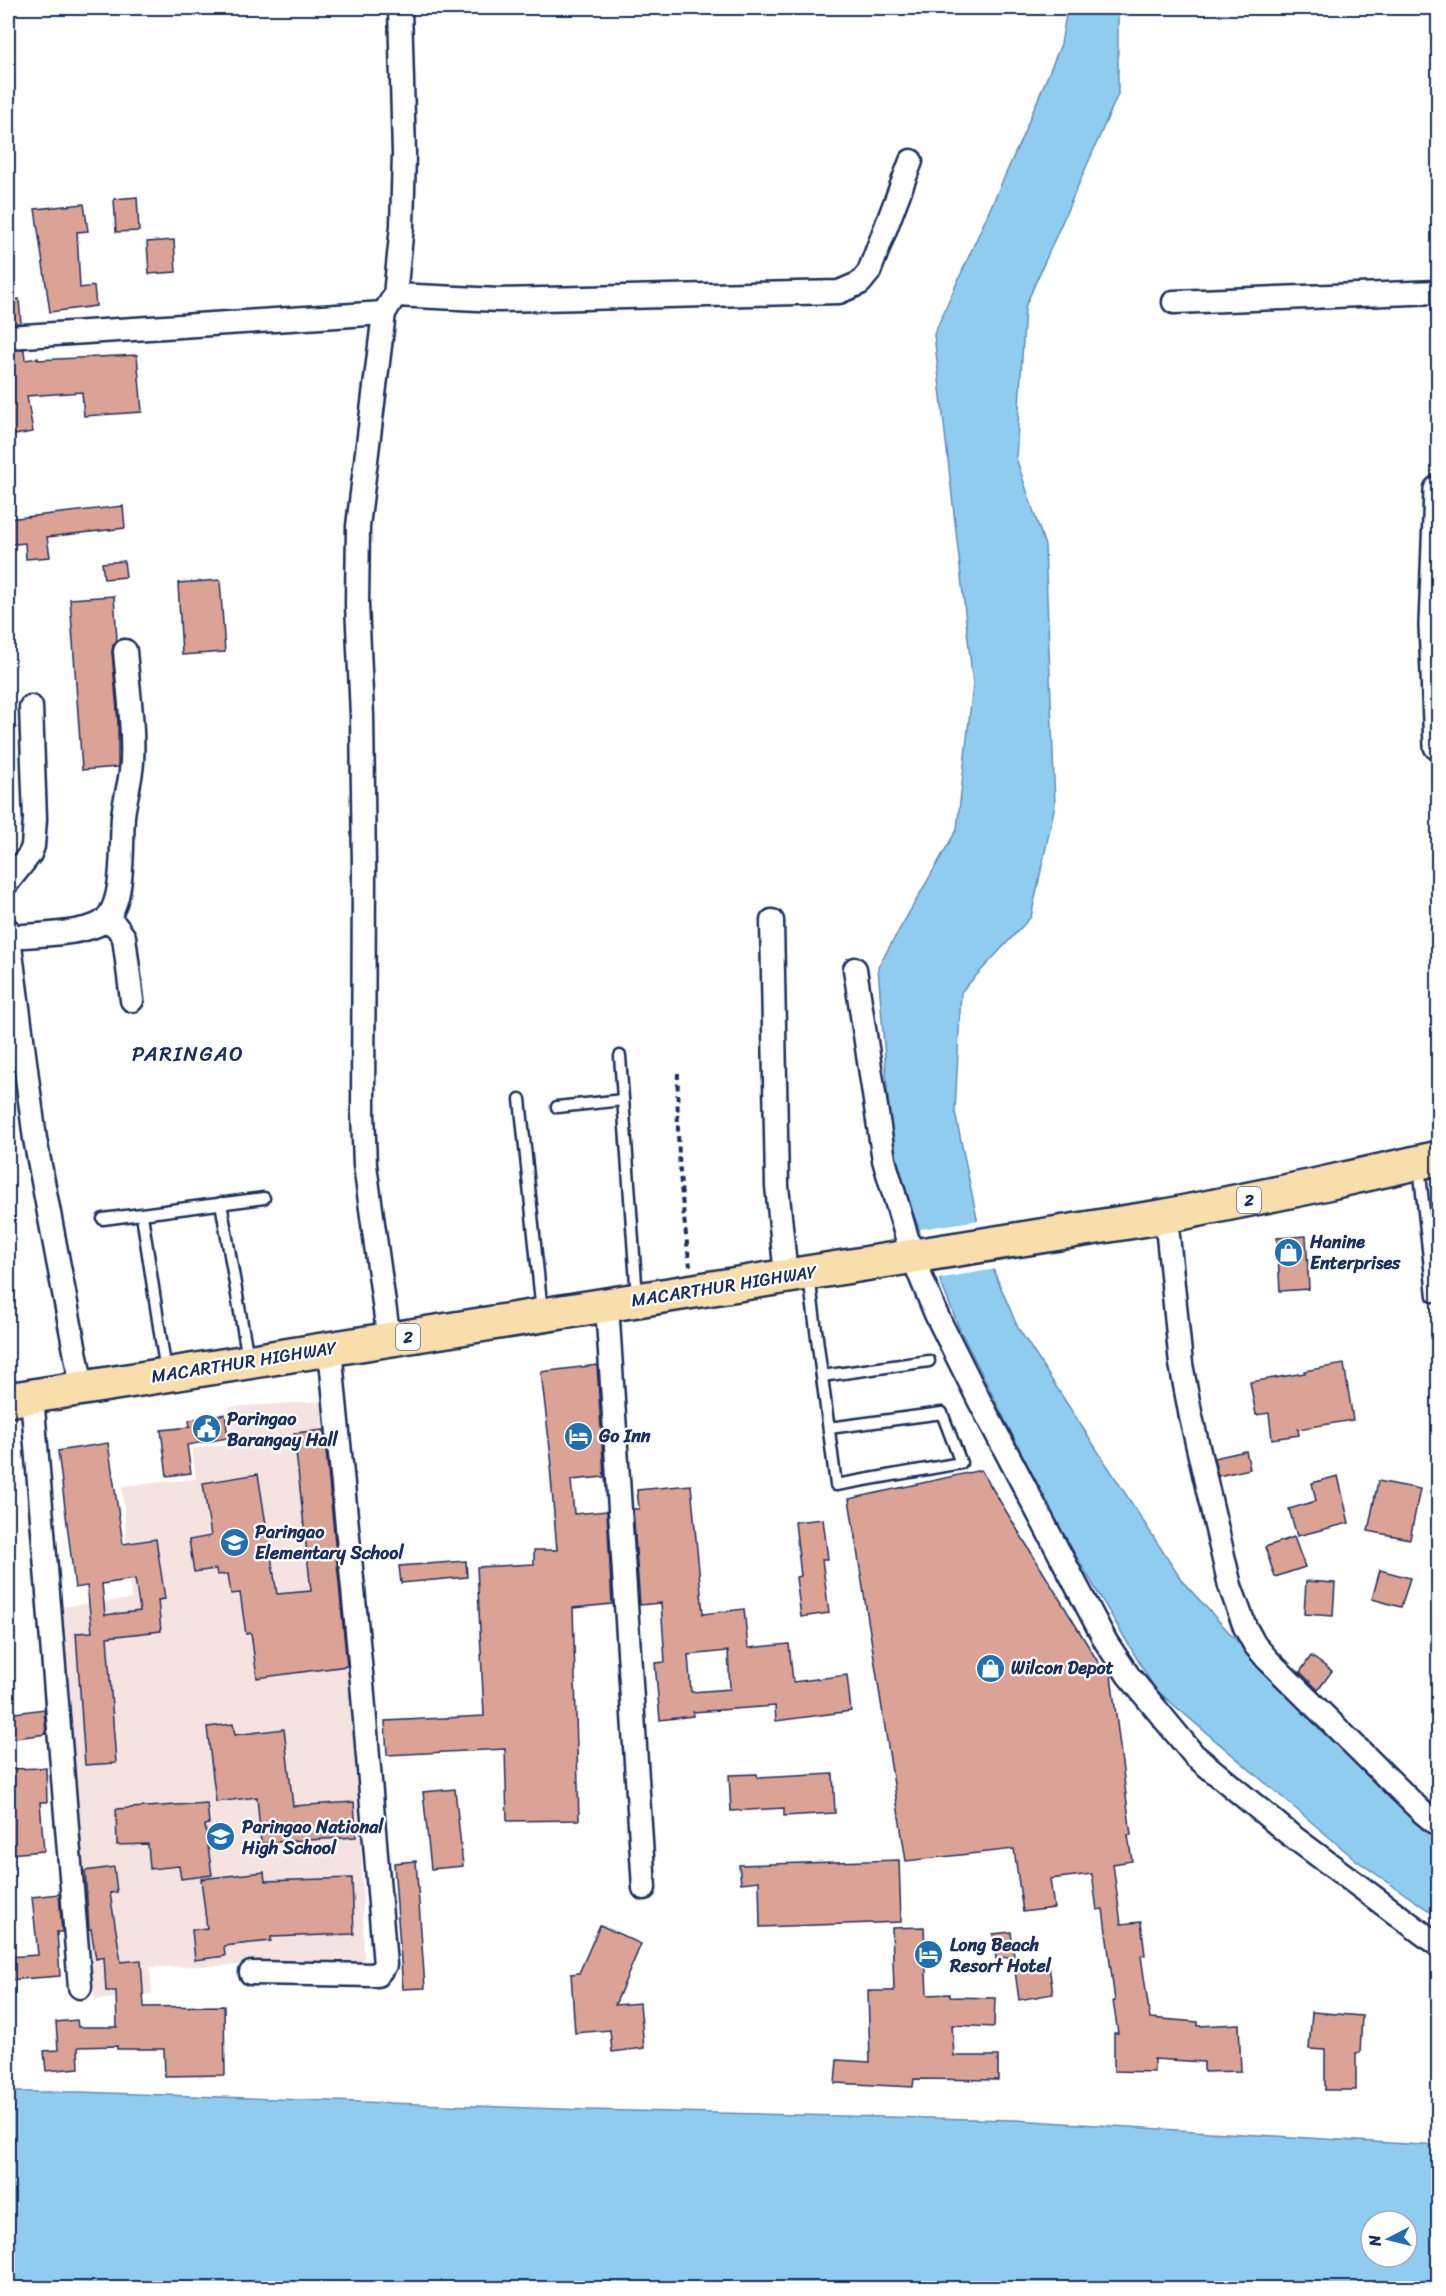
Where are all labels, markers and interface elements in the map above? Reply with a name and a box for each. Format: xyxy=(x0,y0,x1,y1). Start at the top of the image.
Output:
district label: PARINGAO xyxy=(132,1035,244,1073)
road number: 2 xyxy=(1237,1187,1261,1213)
place label: Hanine Enterprises xyxy=(1309,1226,1401,1279)
shop icon: Hanine Enterprises xyxy=(1273,1236,1305,1268)
street label: MACARTHUR HIGHWAY xyxy=(629,1255,820,1316)
road number: 2 xyxy=(396,1324,420,1350)
street label: MACARTHUR HIGHWAY xyxy=(149,1331,340,1392)
place label: Paringao Barangay Hall xyxy=(227,1403,339,1456)
public building icon: Paringao Barangay Hall xyxy=(190,1413,222,1445)
hotel icon: Go Inn xyxy=(562,1420,594,1452)
place label: Go Inn xyxy=(598,1420,651,1452)
place label: Paringao Elementary School xyxy=(255,1516,404,1569)
school or university icon: Paringao Elementary School xyxy=(218,1526,250,1558)
shop icon: Wilcon Depot xyxy=(974,1652,1006,1684)
place label: Wilcon Depot xyxy=(1011,1652,1114,1684)
place label: Paringao National High School xyxy=(241,1811,384,1864)
school or university icon: Paringao National High School xyxy=(205,1821,237,1853)
place label: Long Beach Resort Hotel xyxy=(949,1929,1052,1982)
hotel icon: Long Beach Resort Hotel xyxy=(913,1939,945,1971)
north arrow xyxy=(1359,2209,1419,2269)
text: N xyxy=(1359,2233,1390,2249)

